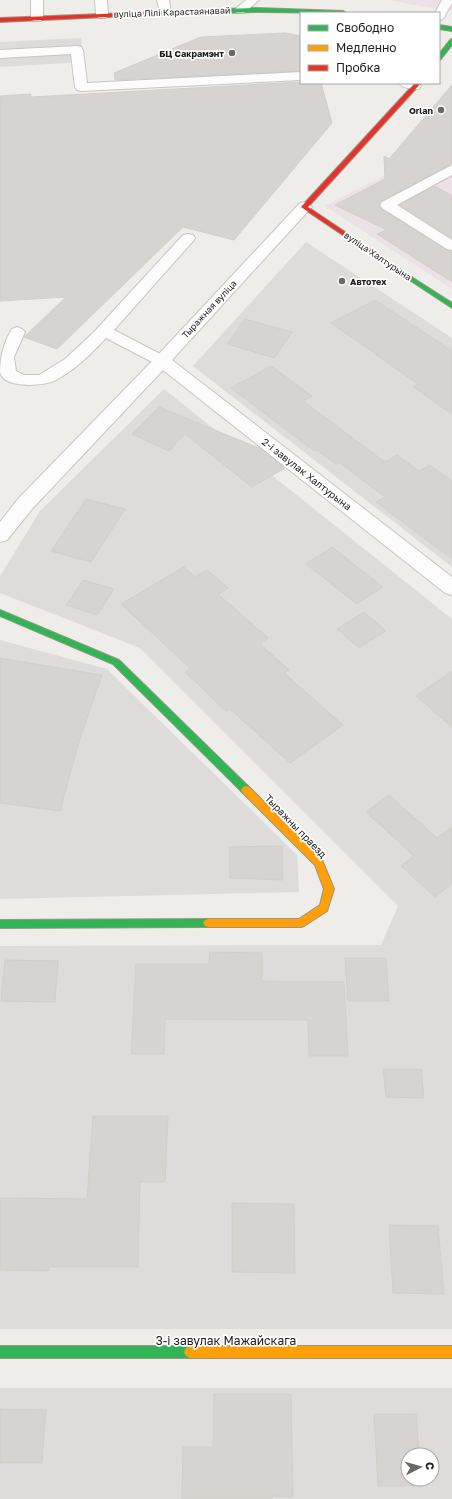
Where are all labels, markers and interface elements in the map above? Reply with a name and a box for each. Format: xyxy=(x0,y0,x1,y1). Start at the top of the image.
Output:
street label: вуліца Лілі Карастаянавай xyxy=(113,4,231,20)
legend xyxy=(300,12,440,84)
text: Свободно xyxy=(336,20,394,35)
text: Медленно xyxy=(336,40,396,55)
place label: БЦ Сакрамэнт xyxy=(159,48,224,59)
marker: БЦ Сакрамэнт xyxy=(227,48,237,58)
text: Пробка xyxy=(336,60,380,75)
place label: Orlan xyxy=(409,105,434,116)
marker: Orlan xyxy=(436,105,446,115)
street label: вуліца Халтурына xyxy=(342,229,414,283)
marker: Автотех xyxy=(337,276,347,286)
place label: Автотех xyxy=(350,276,387,287)
street label: Тыражная вуліца xyxy=(179,278,239,340)
street label: 2-і завулак Халтурына xyxy=(260,435,354,513)
street label: Тыражны праезд xyxy=(263,792,329,860)
street label: 3-і завулак Мажайскага xyxy=(156,1333,296,1348)
north arrow xyxy=(400,1447,440,1487)
text: С xyxy=(424,1461,437,1471)

